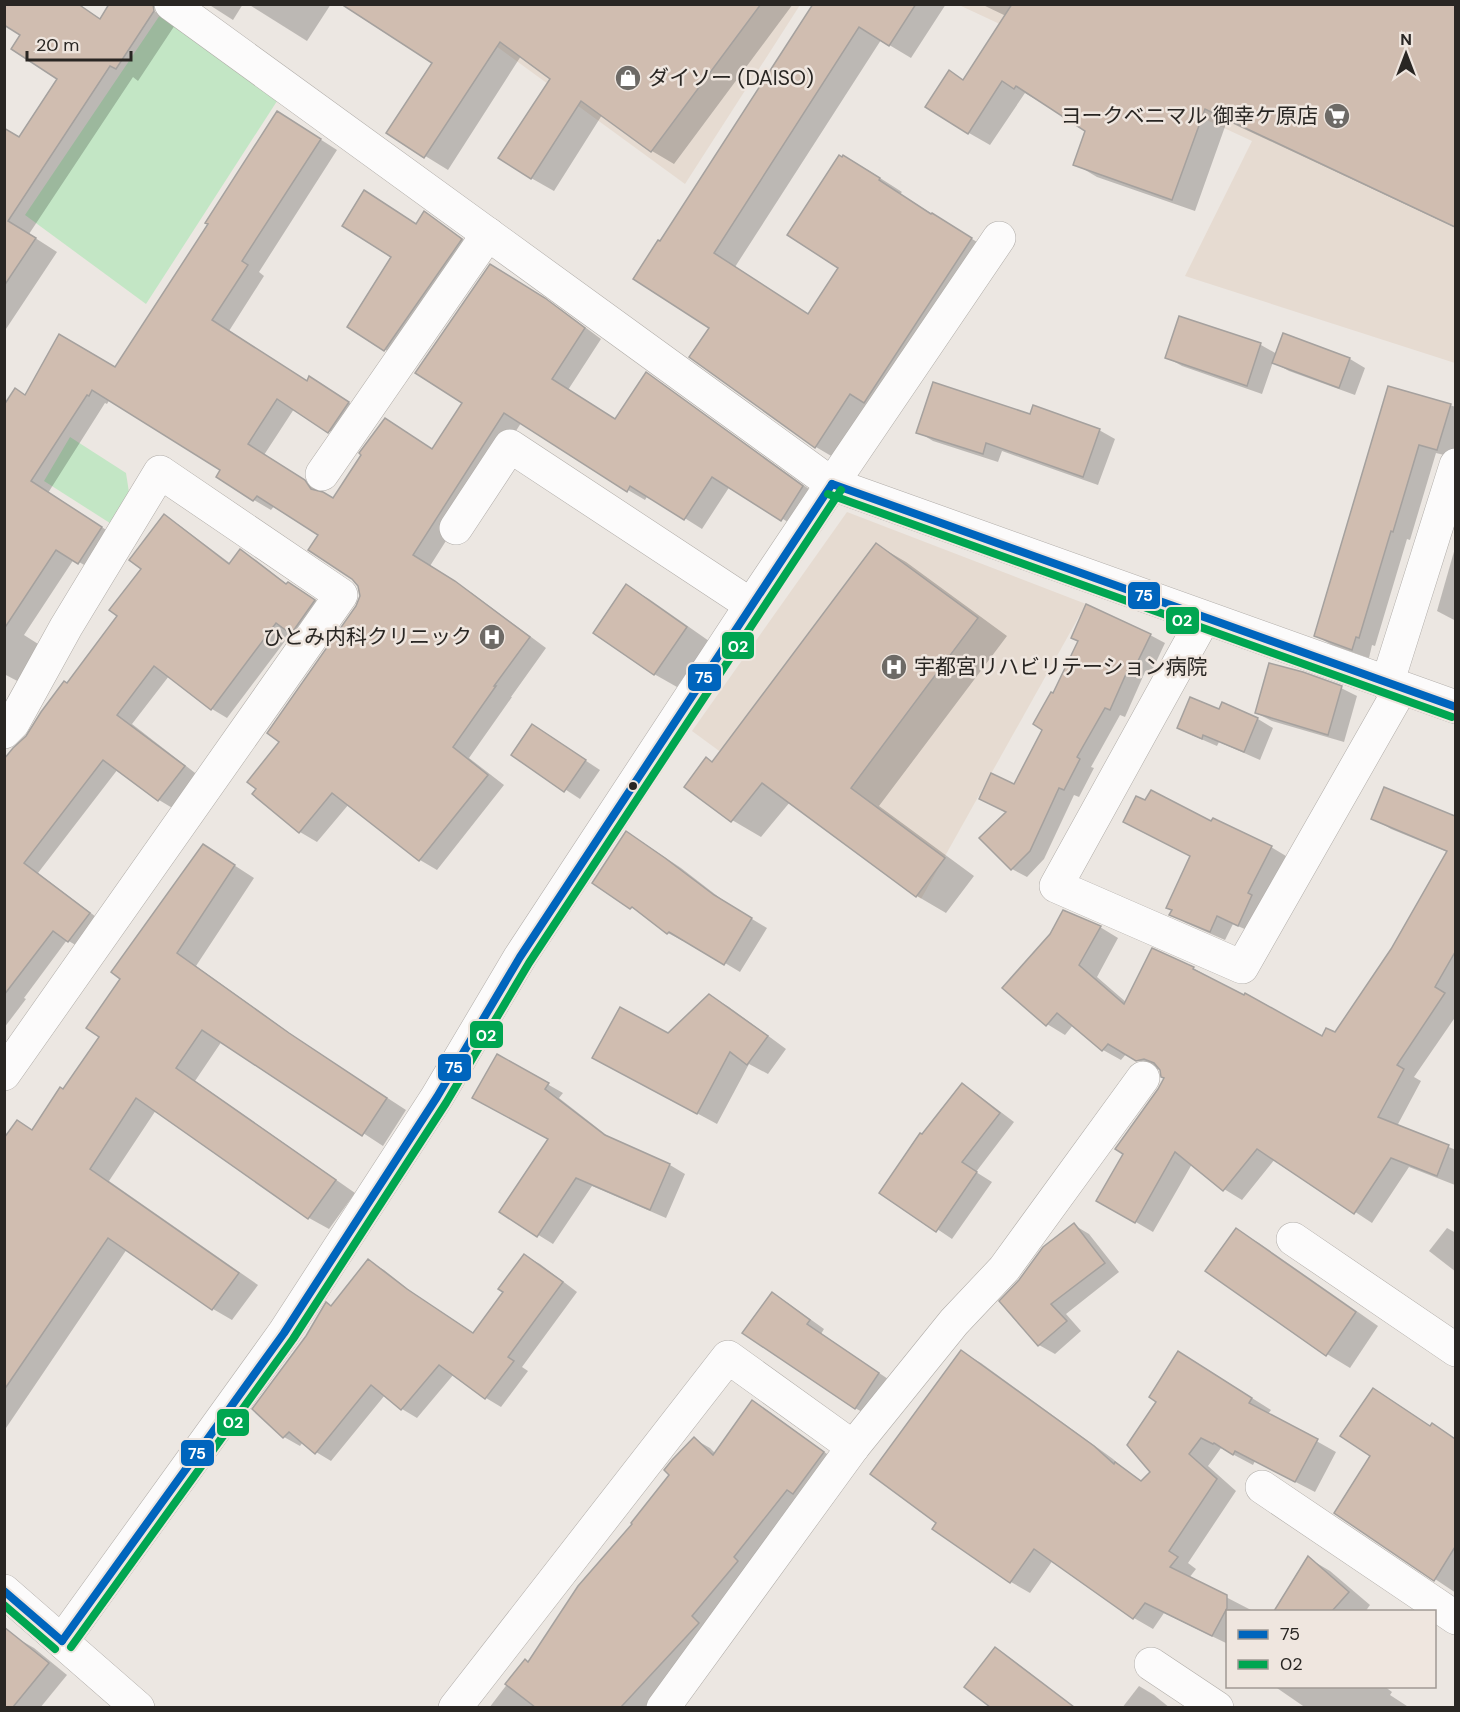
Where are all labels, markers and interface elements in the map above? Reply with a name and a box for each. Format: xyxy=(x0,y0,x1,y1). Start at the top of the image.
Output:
scale bar xyxy=(27,24,130,62)
north arrow xyxy=(1376,24,1436,84)
text: N xyxy=(1400,29,1412,50)
text: 20 m xyxy=(36,33,79,57)
shop icon: ダイソー (DAISO) xyxy=(613,63,643,93)
place label: ダイソー (DAISO) xyxy=(648,64,814,92)
supermarket icon: ヨークベニマル 御幸ケ原店 xyxy=(1322,101,1352,131)
place label: ヨークベニマル 御幸ケ原店 xyxy=(1060,102,1318,130)
line badge: 75 xyxy=(1127,581,1161,610)
text: 75 xyxy=(1135,585,1153,606)
line badge: 02 xyxy=(1165,606,1200,635)
text: 02 xyxy=(1172,610,1192,631)
hospital icon: ひとみ内科クリニック xyxy=(477,622,507,652)
place label: ひとみ内科クリニック xyxy=(263,623,472,651)
line badge: 02 xyxy=(721,631,755,660)
text: 02 xyxy=(728,636,748,657)
hospital icon: 宇都宮リハビリテーション病院 xyxy=(879,652,909,682)
place label: 宇都宮リハビリテーション病院 xyxy=(914,653,1208,681)
line badge: 75 xyxy=(687,663,722,692)
text: 75 xyxy=(695,667,713,688)
unlabelled marker xyxy=(627,780,639,792)
line badge: 02 xyxy=(469,1020,504,1049)
text: 02 xyxy=(476,1025,496,1046)
line badge: 75 xyxy=(437,1053,472,1082)
text: 75 xyxy=(445,1057,463,1078)
line badge: 02 xyxy=(216,1408,250,1437)
text: 02 xyxy=(223,1412,243,1433)
line badge: 75 xyxy=(180,1439,215,1467)
text: 75 xyxy=(188,1443,206,1464)
legend xyxy=(1226,1610,1436,1688)
text: 75 xyxy=(1280,1622,1300,1646)
text: 02 xyxy=(1280,1652,1303,1676)

